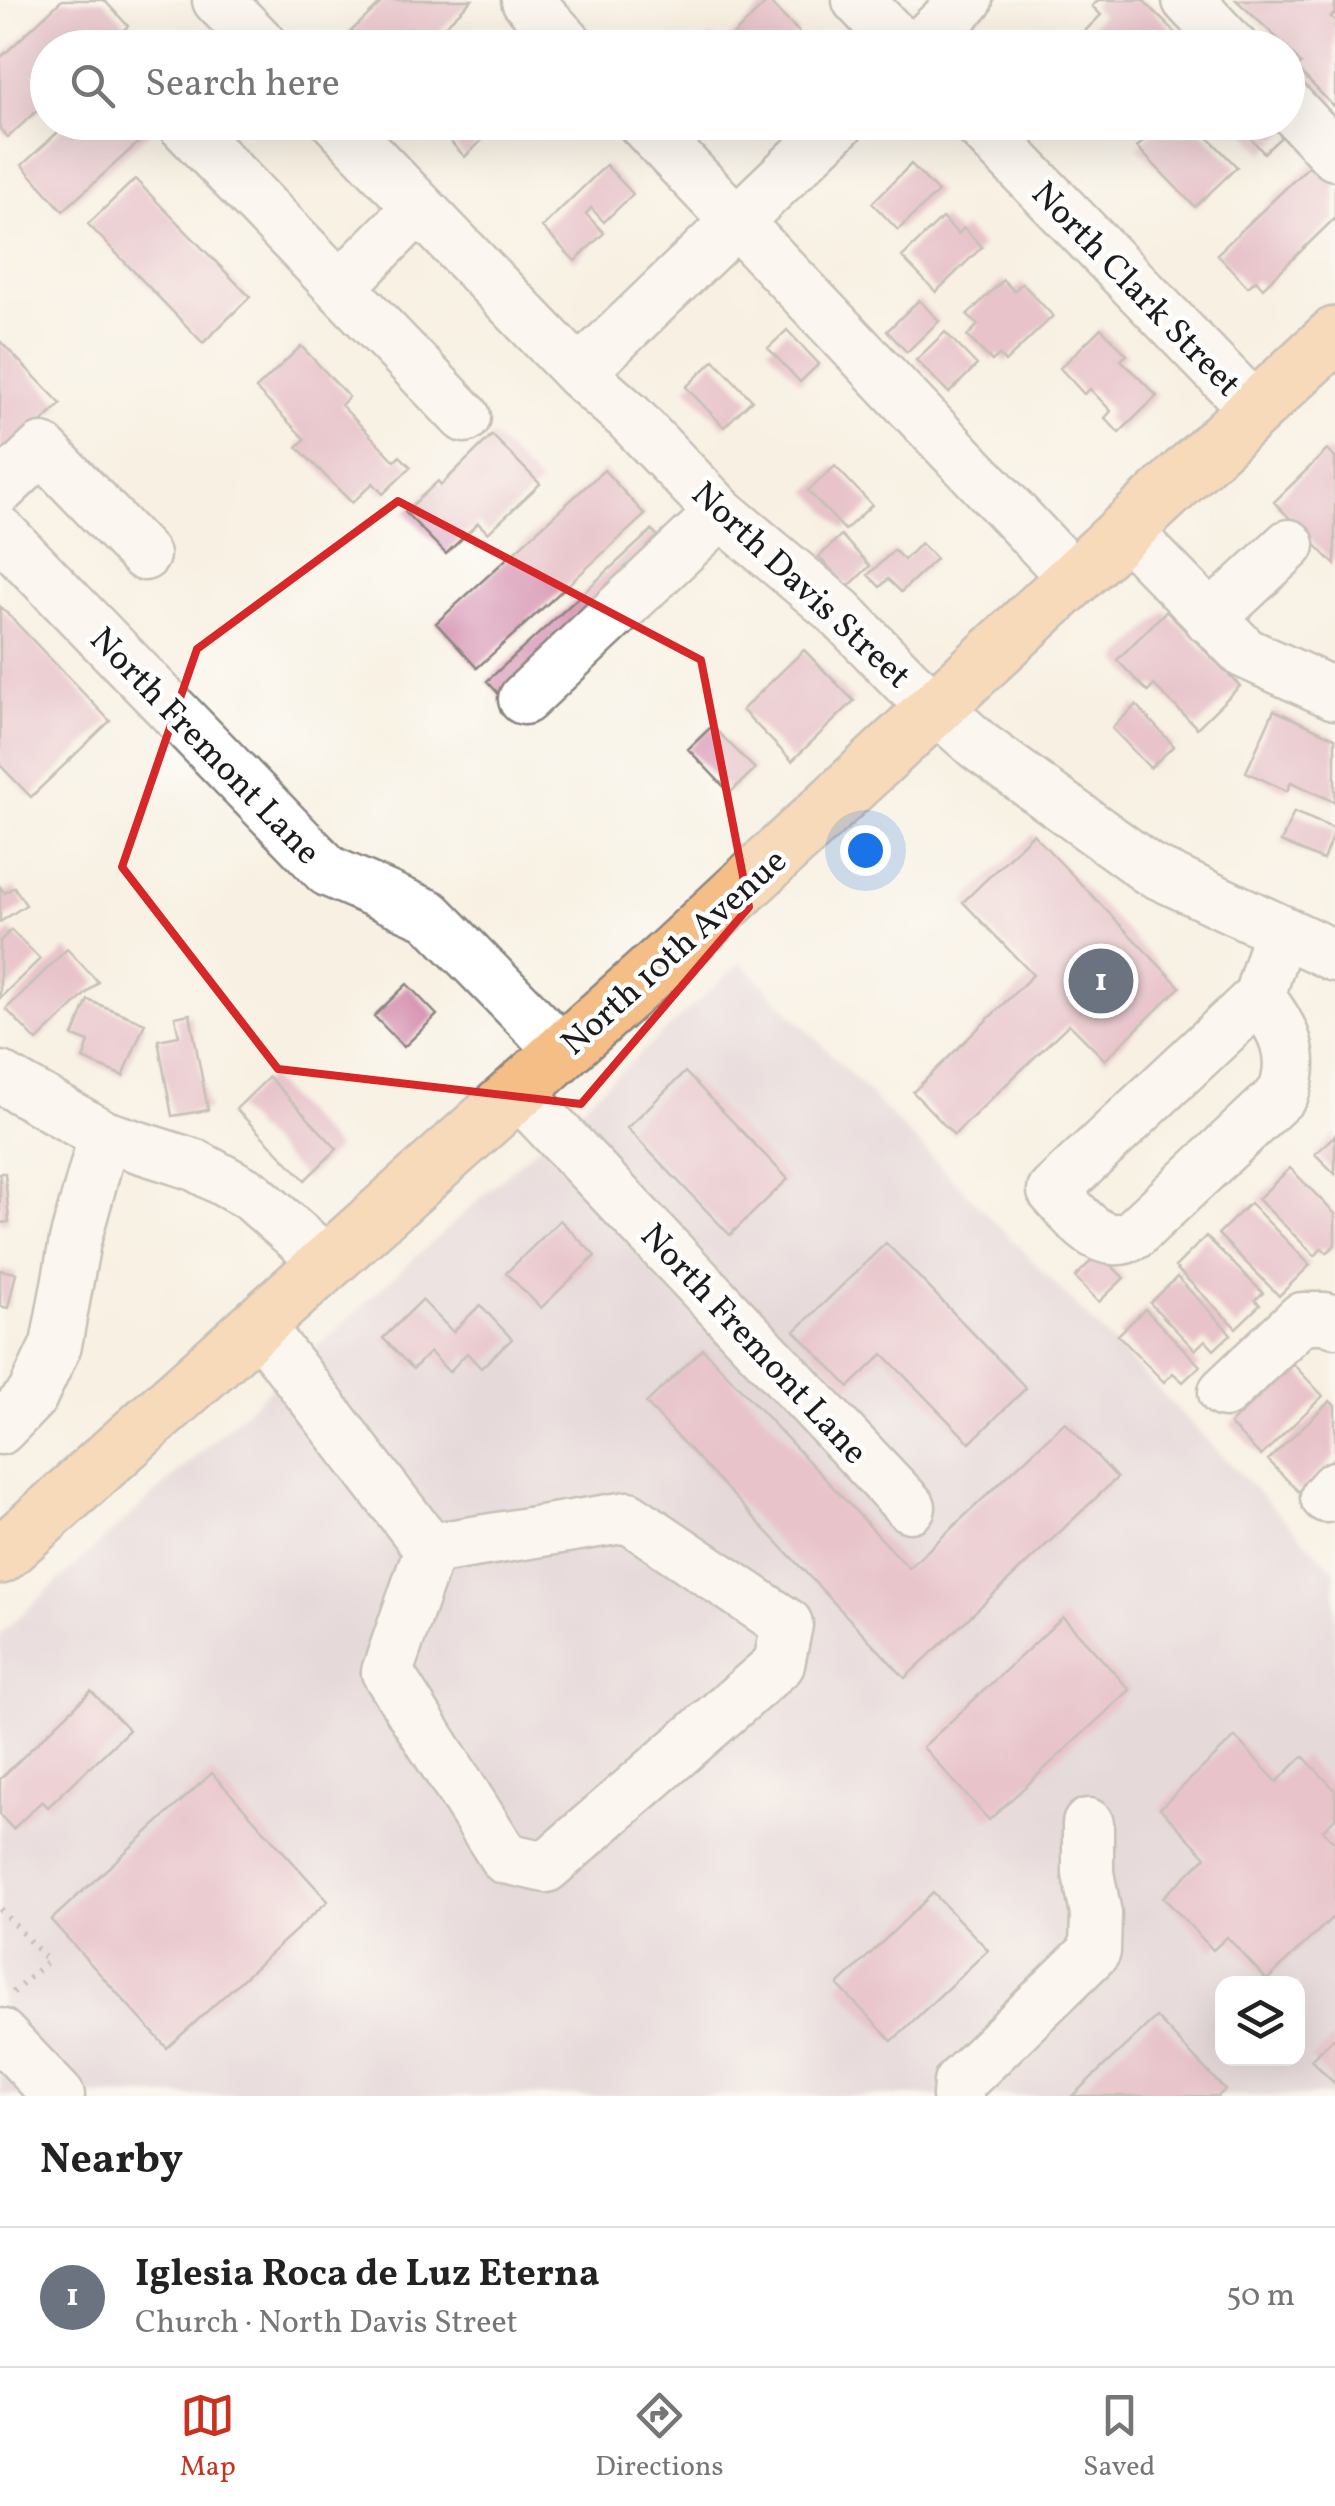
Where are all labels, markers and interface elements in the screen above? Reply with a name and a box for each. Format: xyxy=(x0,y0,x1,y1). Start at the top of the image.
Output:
search box xyxy=(30,30,1305,140)
icon: search xyxy=(65,58,120,113)
text: Search here xyxy=(145,59,340,112)
street label: North Clark Street xyxy=(1019,172,1250,408)
street label: North Davis Street xyxy=(680,472,920,701)
street label: North Fremont Lane xyxy=(78,618,330,877)
your location xyxy=(840,825,891,876)
street label: North 10th Avenue xyxy=(552,839,798,1068)
pin: 1 xyxy=(1068,944,1134,1018)
street label: North Fremont Lane xyxy=(628,1214,877,1476)
map controls xyxy=(1215,1976,1305,2066)
button: layers xyxy=(1215,1976,1305,2066)
text: Nearby xyxy=(40,2132,183,2191)
text: Iglesia Roca de Luz Eterna xyxy=(135,2249,600,2302)
text: 1 xyxy=(66,2275,79,2319)
text: 50 m xyxy=(1226,2275,1295,2319)
text: Church · North Davis Street xyxy=(135,2302,518,2346)
tab: Map xyxy=(180,2388,236,2487)
tab: Directions xyxy=(595,2388,724,2487)
tab: Saved xyxy=(1083,2388,1155,2487)

